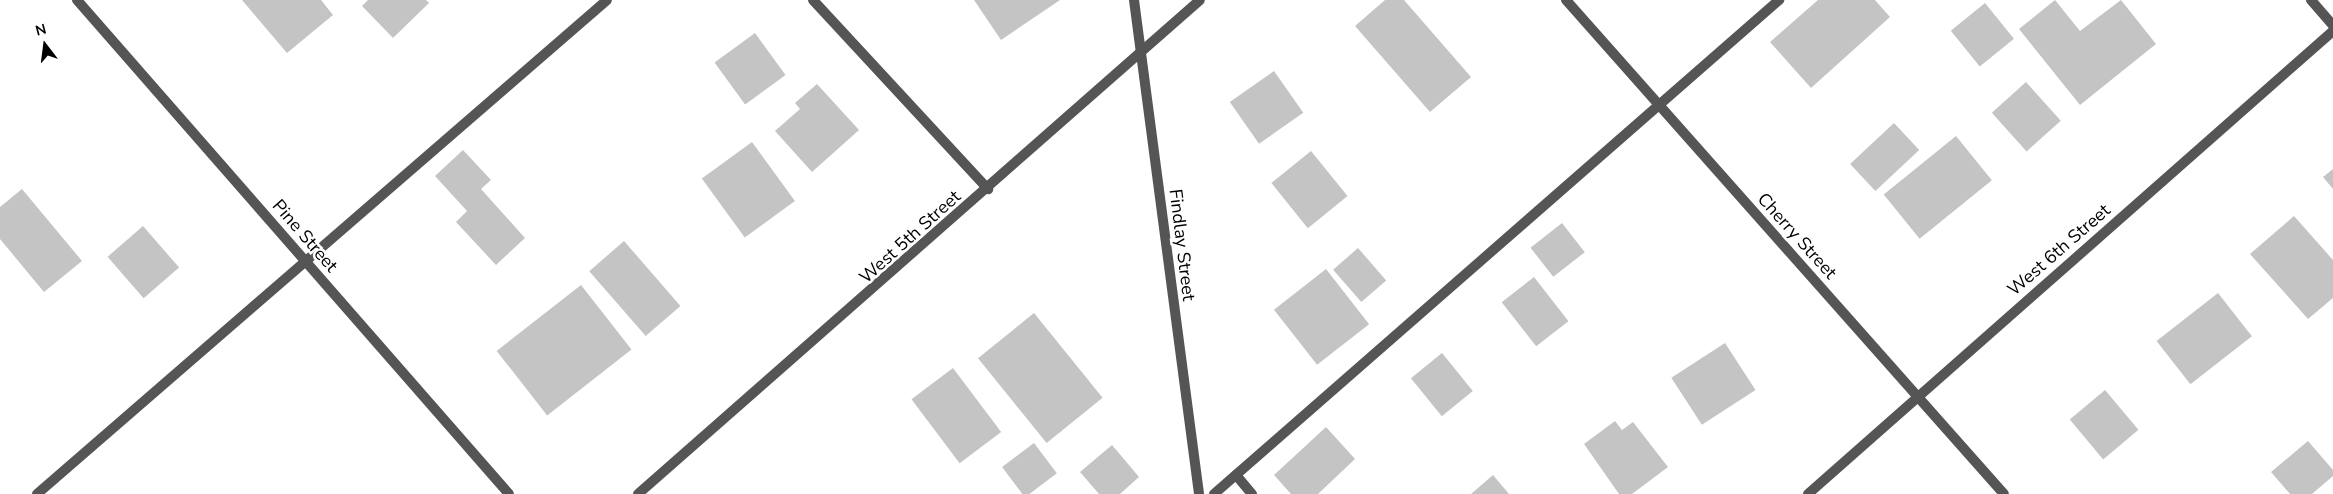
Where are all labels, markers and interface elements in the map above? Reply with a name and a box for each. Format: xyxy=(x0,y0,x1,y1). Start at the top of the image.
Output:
text: N xyxy=(33,19,49,41)
north arrow xyxy=(20,20,70,70)
street label: West 5th Street xyxy=(855,186,965,288)
street label: Findlay Street xyxy=(1164,188,1200,302)
street label: Cherry Street xyxy=(1753,189,1841,283)
street label: Pine Street xyxy=(268,195,342,277)
street label: West 6th Street xyxy=(2003,200,2115,300)

